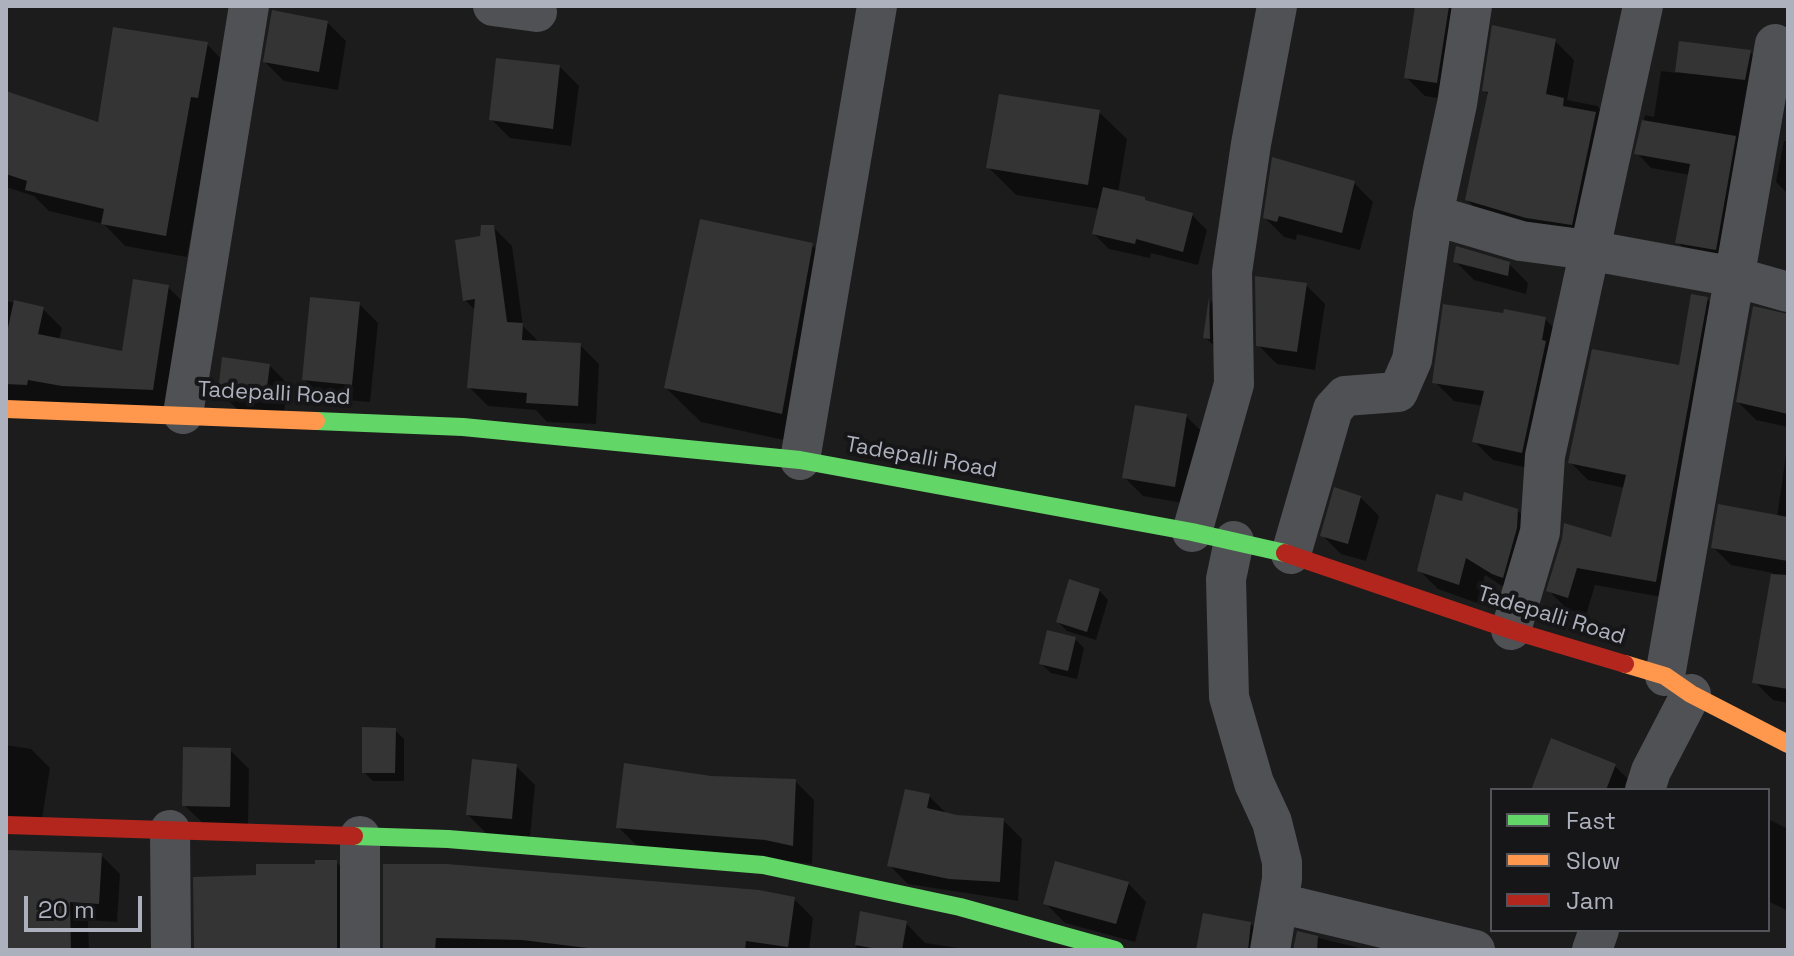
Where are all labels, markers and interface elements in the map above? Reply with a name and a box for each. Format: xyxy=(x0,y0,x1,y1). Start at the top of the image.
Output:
street label: Tadepalli Road xyxy=(197,377,351,411)
street label: Tadepalli Road xyxy=(843,432,999,484)
street label: Tadepalli Road xyxy=(1474,581,1628,651)
legend xyxy=(1490,788,1770,932)
text: Fast xyxy=(1566,805,1616,836)
text: Slow xyxy=(1566,845,1620,876)
scale bar xyxy=(28,880,146,930)
text: Jam xyxy=(1566,885,1614,916)
text: 20 m xyxy=(38,894,95,925)

